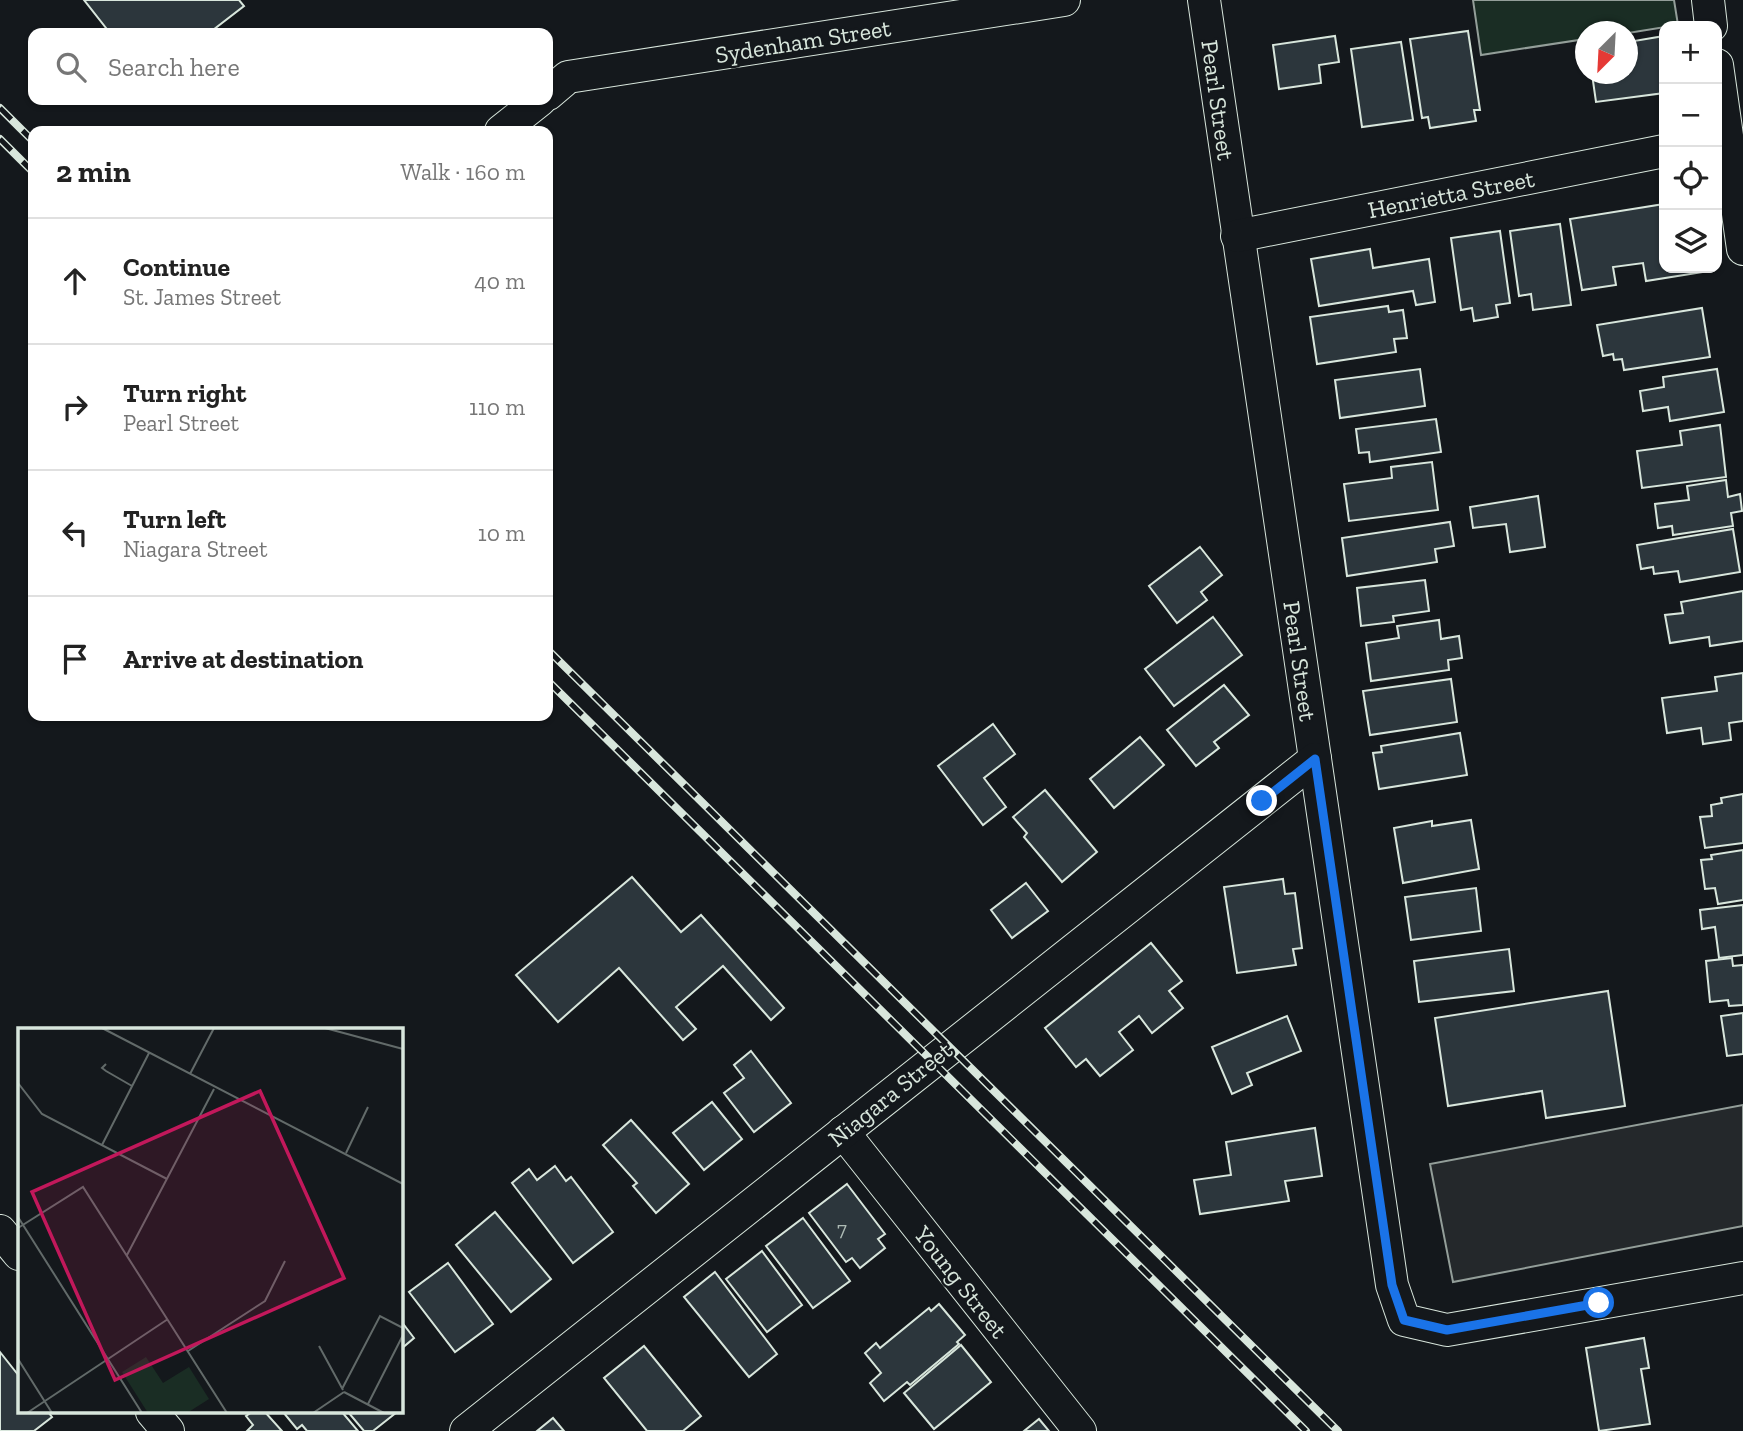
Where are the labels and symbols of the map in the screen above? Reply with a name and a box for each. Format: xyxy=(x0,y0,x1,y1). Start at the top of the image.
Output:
street label: Sydenham Street xyxy=(713,13,893,69)
north arrow xyxy=(1575,21,1638,84)
street label: Pearl Street xyxy=(1195,38,1241,162)
street label: Henrietta Street xyxy=(1365,164,1537,224)
street label: Pearl Street xyxy=(1277,599,1323,723)
route end xyxy=(1246,785,1277,816)
inset map xyxy=(18,1028,402,1414)
street label: Niagara Street xyxy=(822,1035,958,1153)
house number: 7 xyxy=(837,1216,847,1241)
street label: Young Street xyxy=(908,1219,1014,1344)
route start xyxy=(1583,1287,1614,1318)

